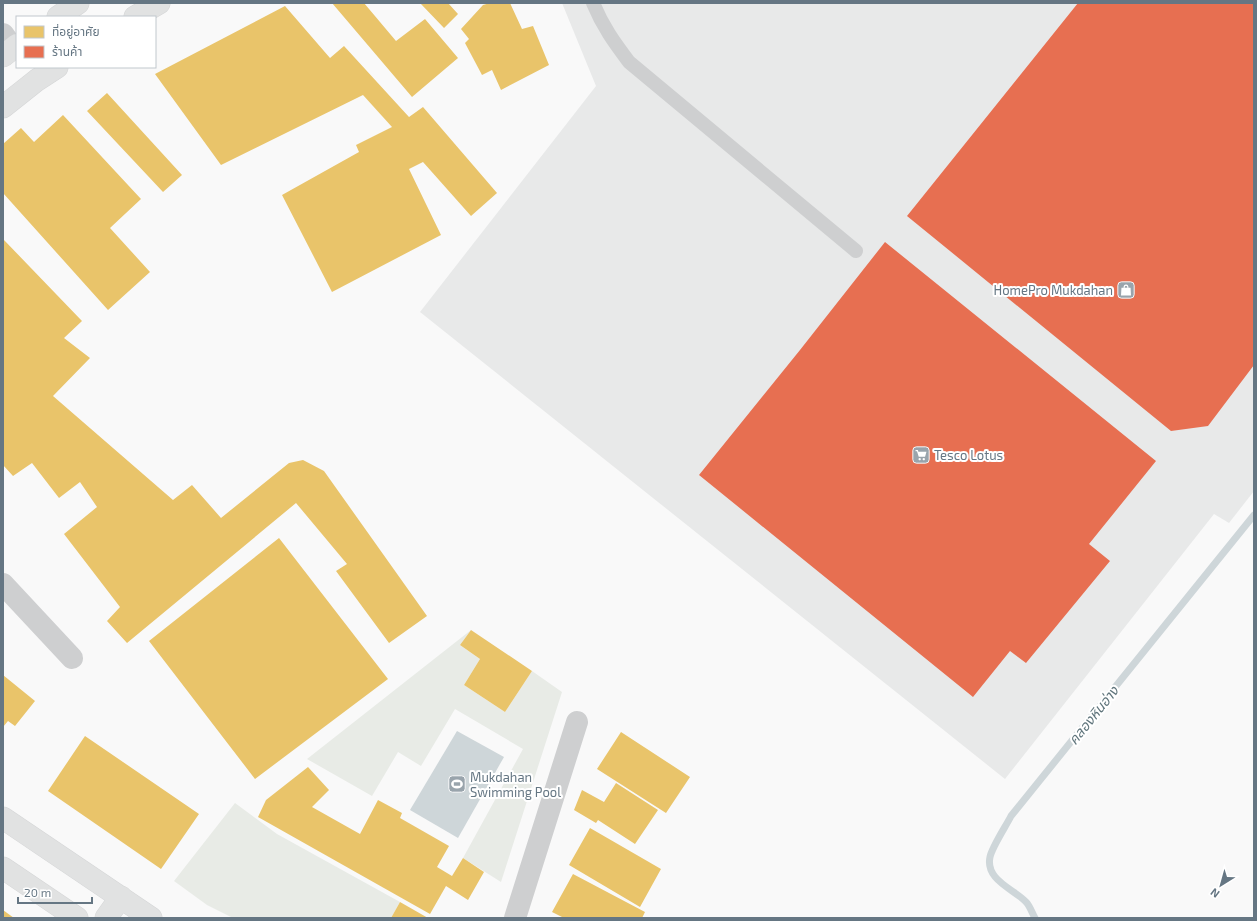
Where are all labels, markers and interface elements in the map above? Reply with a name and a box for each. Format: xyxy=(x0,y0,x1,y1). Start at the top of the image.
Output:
legend xyxy=(16,16,156,68)
text: ที่อยู่อาศัย xyxy=(52,23,100,39)
text: ร้านค้า xyxy=(52,44,82,58)
shop icon: HomePro Mukdahan xyxy=(1116,280,1136,300)
place label: HomePro Mukdahan xyxy=(993,282,1113,298)
supermarket icon: Tesco Lotus xyxy=(911,445,931,465)
place label: Tesco Lotus xyxy=(934,447,1003,463)
water label: คลองหินอ่าง xyxy=(1064,681,1123,748)
place label: Mukdahan Swimming Pool xyxy=(470,769,561,800)
sports icon: Mukdahan Swimming Pool xyxy=(447,774,467,794)
north arrow xyxy=(1201,865,1241,905)
scale bar xyxy=(18,879,92,905)
text: 20 m xyxy=(24,885,51,899)
text: N xyxy=(1208,886,1222,901)

